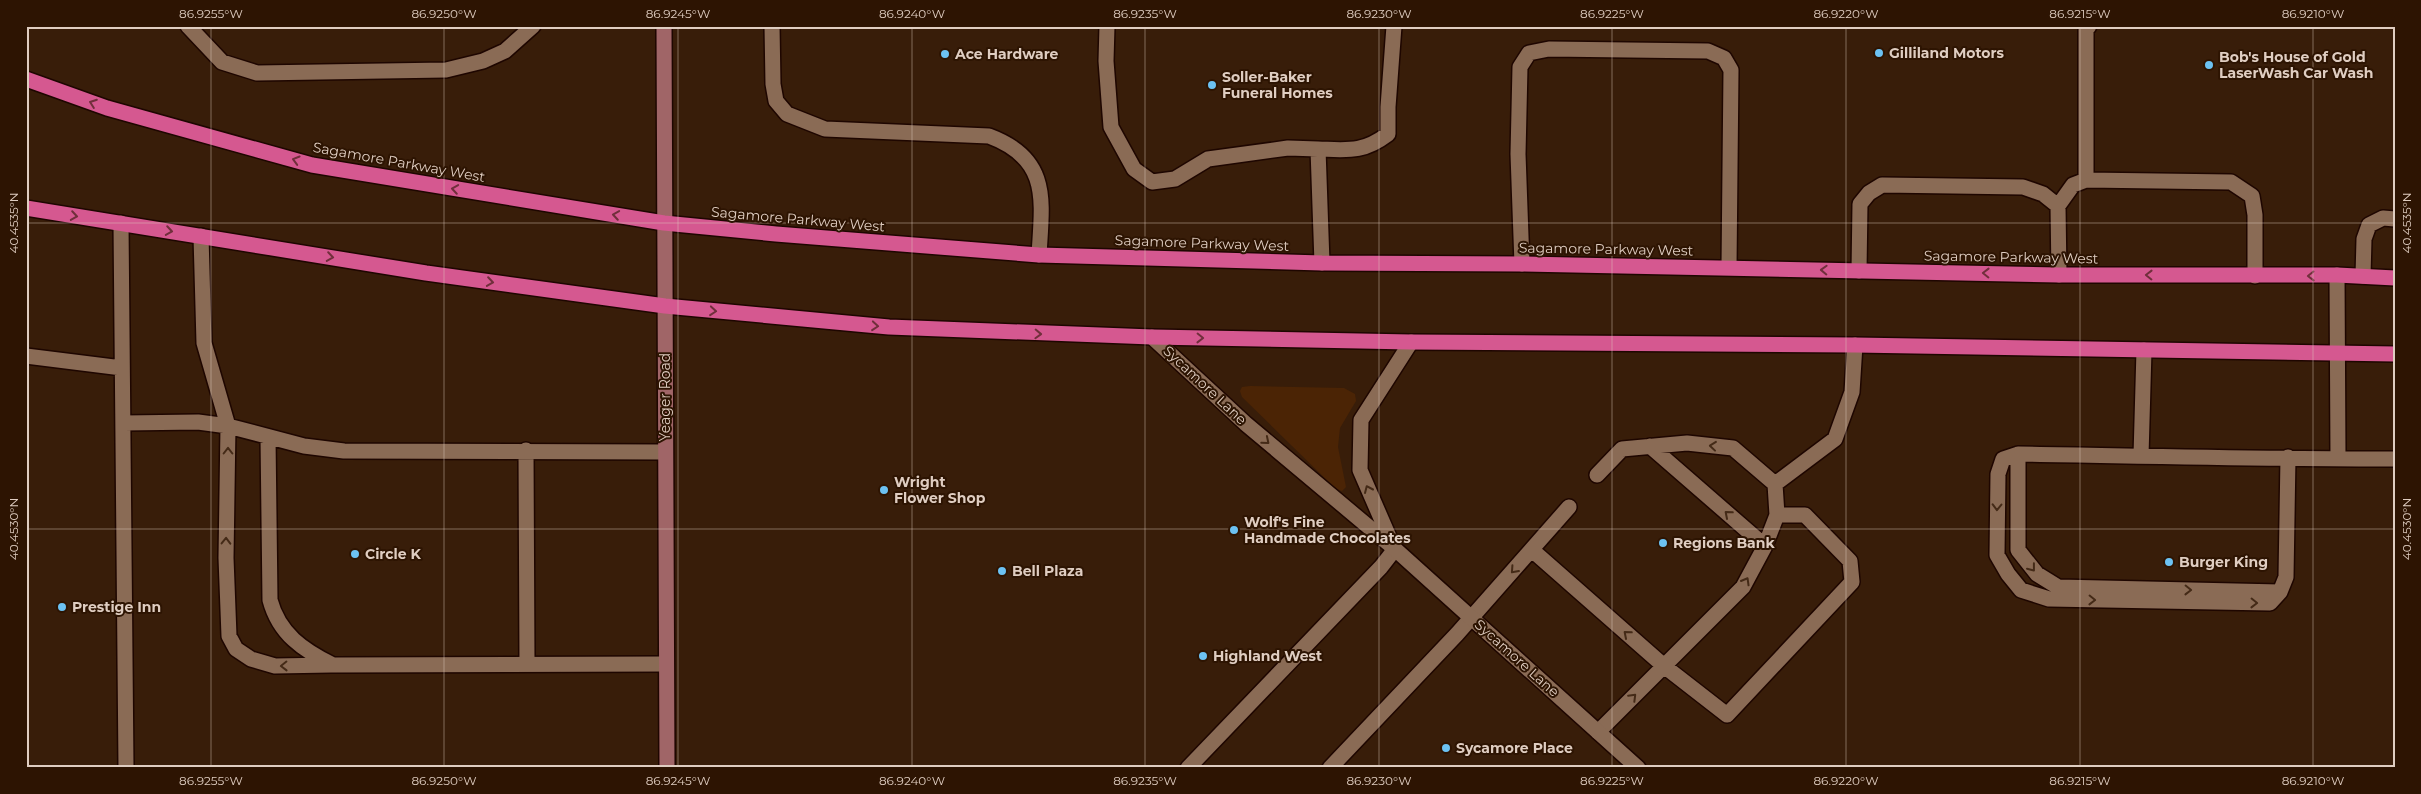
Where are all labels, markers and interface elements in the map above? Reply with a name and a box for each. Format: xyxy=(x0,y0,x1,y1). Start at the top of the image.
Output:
text: 86.9255°W xyxy=(179,6,243,21)
text: 86.9250°W xyxy=(411,6,477,21)
text: 86.9245°W xyxy=(646,6,710,21)
text: 86.9240°W xyxy=(879,6,945,21)
text: 86.9235°W xyxy=(1113,6,1177,21)
text: 86.9230°W xyxy=(1346,6,1412,21)
text: 86.9225°W xyxy=(1580,6,1644,21)
text: 86.9220°W xyxy=(1813,6,1879,21)
text: 86.9215°W xyxy=(2049,6,2111,21)
text: 86.9210°W xyxy=(2282,6,2344,21)
place label: Gilliland Motors xyxy=(1889,44,2004,62)
place label: Ace Hardware xyxy=(954,45,1059,63)
marker: Gilliland Motors xyxy=(1873,47,1885,59)
marker: Ace Hardware xyxy=(939,48,951,60)
place label: Bob's House of Gold LaserWash Car Wash xyxy=(2219,48,2373,82)
marker: Bob's House of Gold LaserWash Car Wash xyxy=(2203,59,2215,71)
place label: Soller-Baker Funeral Homes xyxy=(1222,68,1333,102)
marker: Soller-Baker Funeral Homes xyxy=(1206,79,1218,91)
one-way arrow xyxy=(89,99,98,109)
street label: Sagamore Parkway West xyxy=(311,138,487,186)
one-way arrow xyxy=(291,155,300,166)
one-way arrow xyxy=(451,184,460,194)
text: 40.4535°N xyxy=(6,193,21,253)
text: 40.4535°N xyxy=(2399,193,2414,253)
street label: Sagamore Parkway West xyxy=(710,202,886,236)
one-way arrow xyxy=(69,210,78,220)
one-way arrow xyxy=(611,210,619,221)
one-way arrow xyxy=(166,225,174,236)
street label: Sagamore Parkway West xyxy=(1114,231,1290,255)
street label: Sagamore Parkway West xyxy=(1519,238,1694,260)
street label: Sagamore Parkway West xyxy=(1924,246,2099,268)
one-way arrow xyxy=(326,251,334,262)
one-way arrow xyxy=(1819,265,1827,275)
one-way arrow xyxy=(1982,268,1990,278)
one-way arrow xyxy=(2144,270,2152,281)
one-way arrow xyxy=(2307,270,2315,281)
one-way arrow xyxy=(487,276,495,287)
one-way arrow xyxy=(710,305,718,316)
one-way arrow xyxy=(872,320,880,331)
one-way arrow xyxy=(1034,328,1042,339)
one-way arrow xyxy=(1196,333,1204,343)
street label: Sycamore Lane xyxy=(1159,342,1251,428)
street label: Yeager Road xyxy=(656,353,674,441)
one-way arrow xyxy=(1260,435,1269,444)
one-way arrow xyxy=(1709,440,1717,451)
one-way arrow xyxy=(223,447,233,454)
place label: Wright Flower Shop xyxy=(894,473,986,507)
marker: Wright Flower Shop xyxy=(878,484,890,496)
one-way arrow xyxy=(1364,485,1374,494)
text: 40.4530°N xyxy=(6,498,21,560)
text: 40.4530°N xyxy=(2399,498,2414,560)
one-way arrow xyxy=(1992,504,2002,511)
one-way arrow xyxy=(1725,510,1734,519)
place label: Wolf's Fine Handmade Chocolates xyxy=(1244,513,1411,547)
marker: Wolf's Fine Handmade Chocolates xyxy=(1228,524,1240,536)
place label: Regions Bank xyxy=(1673,534,1775,552)
one-way arrow xyxy=(221,536,231,544)
marker: Regions Bank xyxy=(1657,537,1669,549)
place label: Circle K xyxy=(365,545,421,563)
marker: Circle K xyxy=(349,548,361,560)
place label: Burger King xyxy=(2179,553,2268,571)
marker: Burger King xyxy=(2163,556,2175,568)
place label: Bell Plaza xyxy=(1012,562,1083,580)
one-way arrow xyxy=(2026,562,2035,572)
marker: Bell Plaza xyxy=(996,565,1008,577)
one-way arrow xyxy=(1511,565,1520,574)
one-way arrow xyxy=(1739,578,1749,587)
one-way arrow xyxy=(2184,585,2192,595)
one-way arrow xyxy=(2088,595,2096,605)
place label: Prestige Inn xyxy=(72,598,161,616)
one-way arrow xyxy=(2250,598,2258,608)
marker: Prestige Inn xyxy=(56,601,68,613)
street label: Sycamore Lane xyxy=(1471,615,1563,701)
one-way arrow xyxy=(1624,631,1633,640)
place label: Highland West xyxy=(1213,647,1322,665)
marker: Highland West xyxy=(1197,650,1209,662)
one-way arrow xyxy=(280,661,288,671)
one-way arrow xyxy=(1627,694,1636,703)
place label: Sycamore Place xyxy=(1456,739,1573,757)
marker: Sycamore Place xyxy=(1440,742,1452,754)
text: 86.9255°W xyxy=(179,773,243,788)
text: 86.9250°W xyxy=(411,773,477,788)
text: 86.9245°W xyxy=(646,773,710,788)
text: 86.9240°W xyxy=(879,773,945,788)
text: 86.9235°W xyxy=(1113,773,1177,788)
text: 86.9230°W xyxy=(1346,773,1412,788)
text: 86.9225°W xyxy=(1580,773,1644,788)
text: 86.9220°W xyxy=(1813,773,1879,788)
text: 86.9215°W xyxy=(2049,773,2111,788)
text: 86.9210°W xyxy=(2282,773,2344,788)

